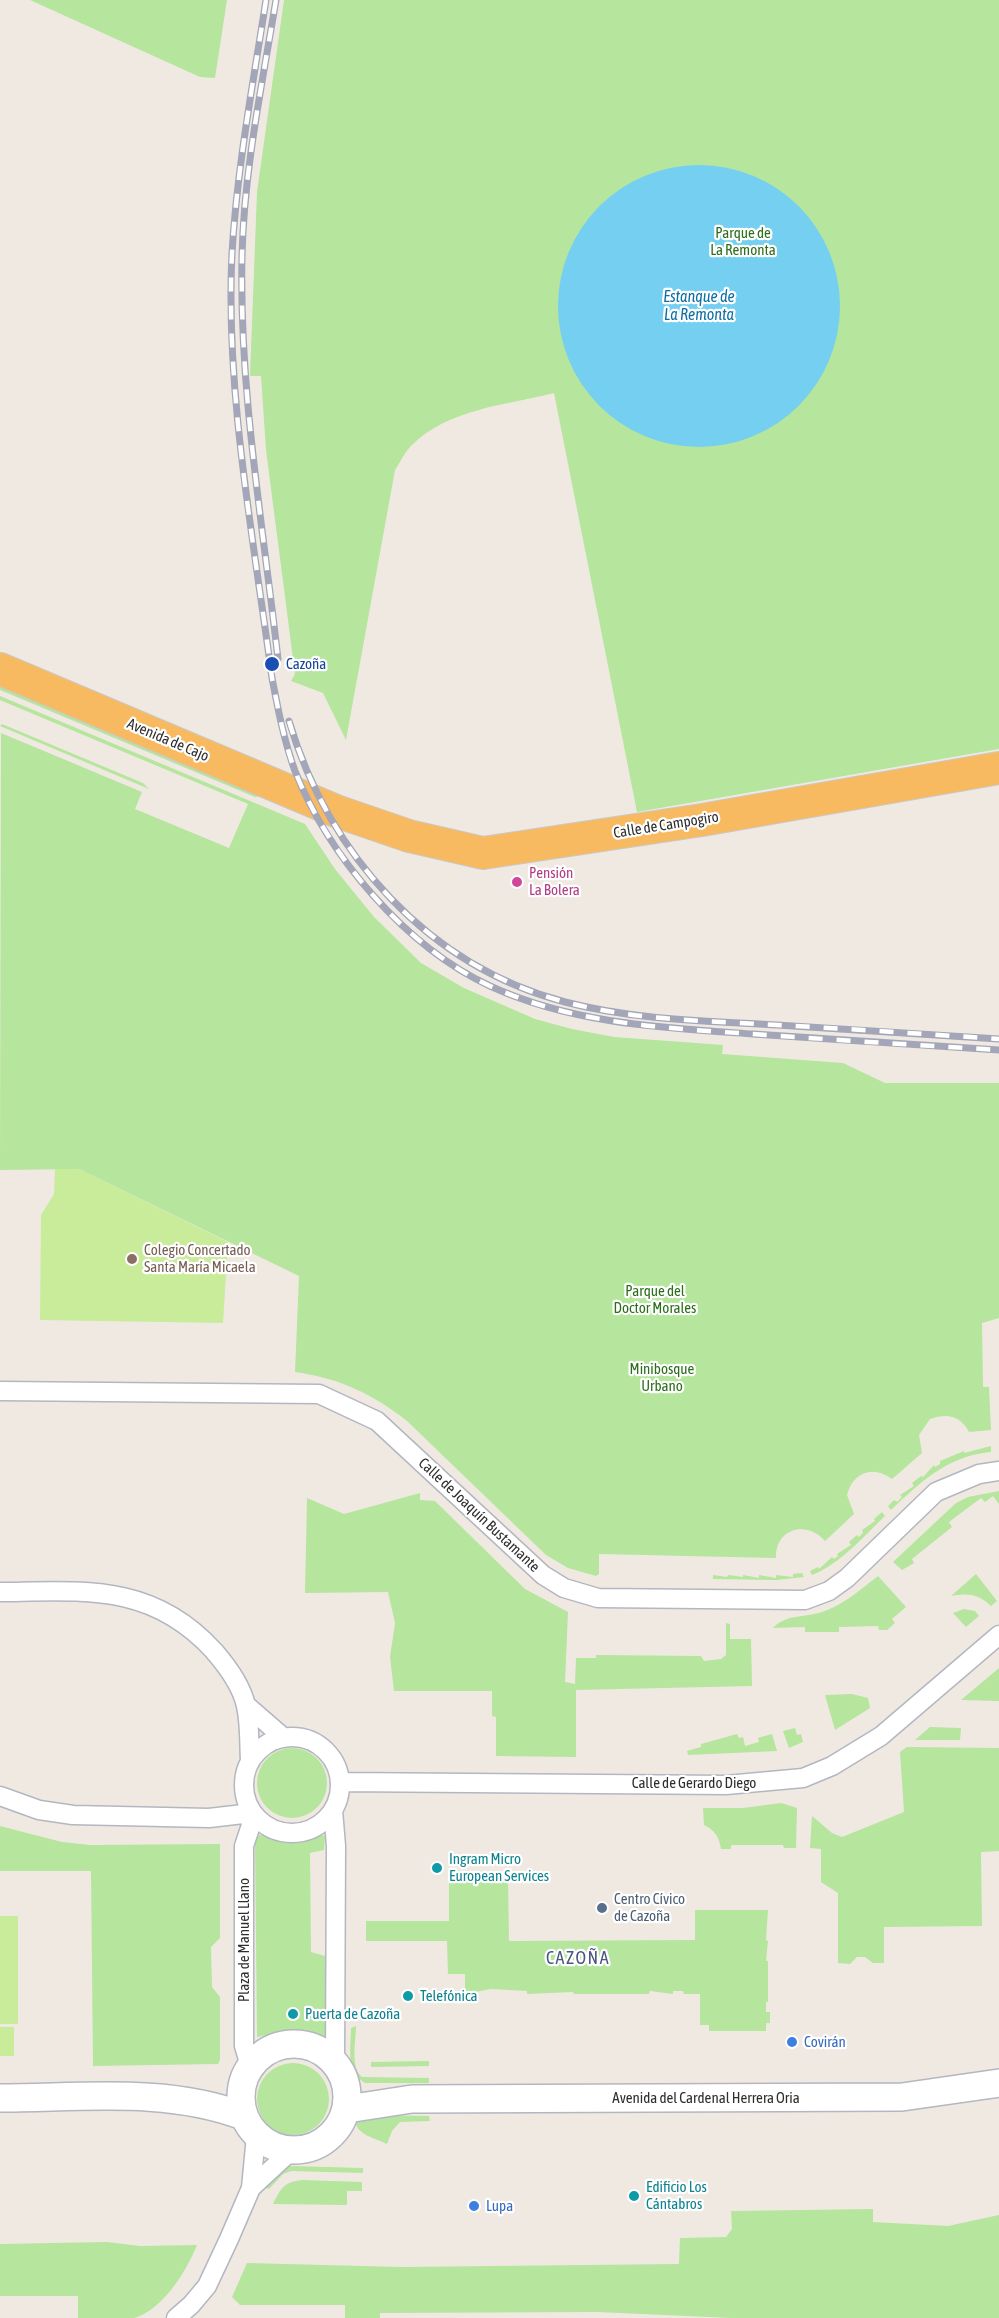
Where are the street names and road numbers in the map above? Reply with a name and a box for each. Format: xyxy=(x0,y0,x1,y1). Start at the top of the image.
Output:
street label: Avenida de Cajo xyxy=(124,715,212,765)
street label: Calle de Campogiro xyxy=(612,808,720,842)
street label: Calle de Joaquín Bustamante xyxy=(415,1454,543,1576)
street label: Calle de Gerardo Diego xyxy=(632,1774,756,1792)
street label: Plaza de Manuel Llano xyxy=(235,1878,253,2002)
street label: Avenida del Cardenal Herrera Oria xyxy=(612,2089,800,2107)

